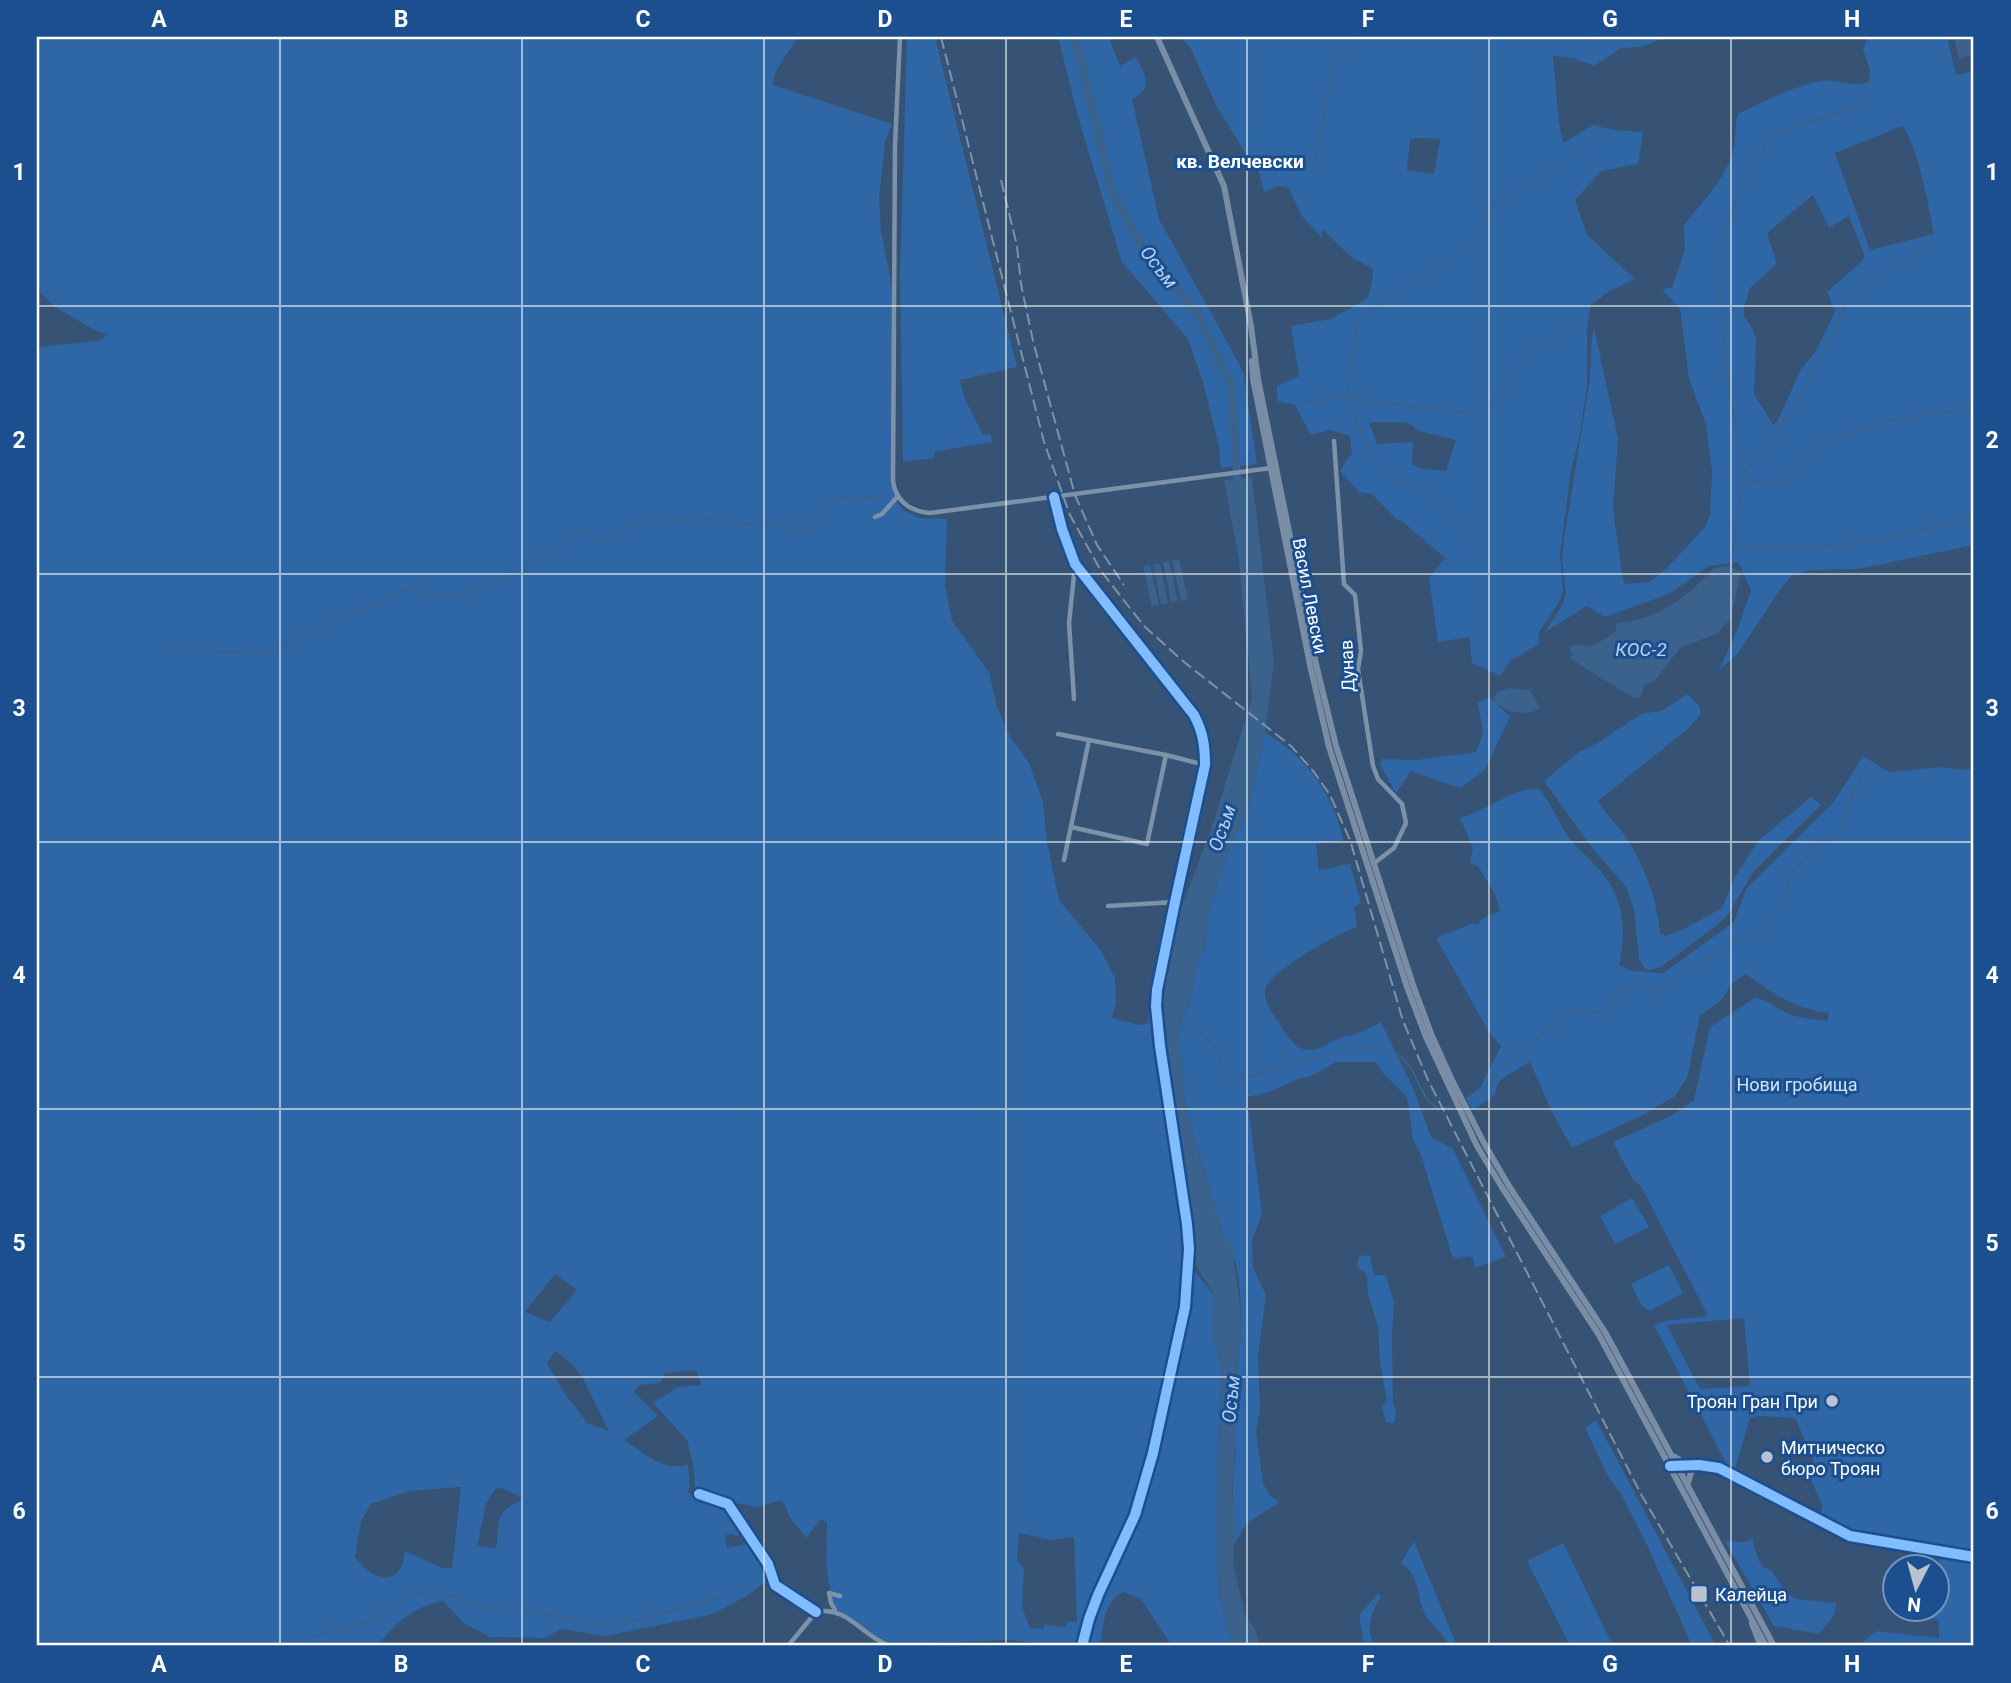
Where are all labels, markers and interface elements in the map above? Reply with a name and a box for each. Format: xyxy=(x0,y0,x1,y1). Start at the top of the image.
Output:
text: A xyxy=(151,6,167,33)
text: B xyxy=(394,6,408,33)
text: C xyxy=(635,6,651,33)
text: D xyxy=(878,6,892,33)
text: E xyxy=(1120,6,1133,33)
text: F xyxy=(1362,6,1375,33)
text: G xyxy=(1602,6,1618,33)
text: H xyxy=(1844,6,1860,33)
district label: кв. Велчевски xyxy=(1176,150,1304,173)
text: 1 xyxy=(12,159,26,186)
text: 1 xyxy=(1985,159,1999,186)
water label: Осъм xyxy=(1135,241,1183,293)
text: 2 xyxy=(12,427,26,454)
text: 2 xyxy=(1985,427,1999,454)
street label: Васил Левски xyxy=(1288,536,1332,656)
water label: КОС-2 xyxy=(1615,638,1667,661)
street label: Дунав xyxy=(1335,639,1359,693)
text: 3 xyxy=(12,695,26,722)
text: 3 xyxy=(1985,695,1999,722)
water label: Осъм xyxy=(1203,802,1241,854)
text: 4 xyxy=(12,962,26,989)
text: 4 xyxy=(1985,962,1999,989)
park label: Нови гробища xyxy=(1736,1074,1858,1095)
text: 5 xyxy=(12,1230,26,1257)
text: 5 xyxy=(1985,1230,1999,1257)
water label: Осъм xyxy=(1217,1374,1245,1424)
place label: Троян Гран При xyxy=(1687,1391,1818,1412)
marker: Троян Гран При xyxy=(1824,1393,1840,1409)
place label: Митническо бюро Троян xyxy=(1781,1437,1885,1479)
marker: Митническо бюро Троян xyxy=(1759,1449,1775,1465)
text: 6 xyxy=(12,1498,26,1525)
text: 6 xyxy=(1985,1498,1999,1525)
north arrow xyxy=(1882,1554,1952,1624)
marker: Калейца xyxy=(1689,1584,1709,1604)
place label: Калейца xyxy=(1715,1584,1787,1605)
text: N xyxy=(1906,1592,1922,1617)
text: A xyxy=(151,1651,167,1678)
text: B xyxy=(394,1651,408,1678)
text: C xyxy=(635,1651,651,1678)
text: D xyxy=(878,1651,892,1678)
text: E xyxy=(1120,1651,1133,1678)
text: F xyxy=(1362,1651,1375,1678)
text: G xyxy=(1602,1651,1618,1678)
text: H xyxy=(1844,1651,1860,1678)

